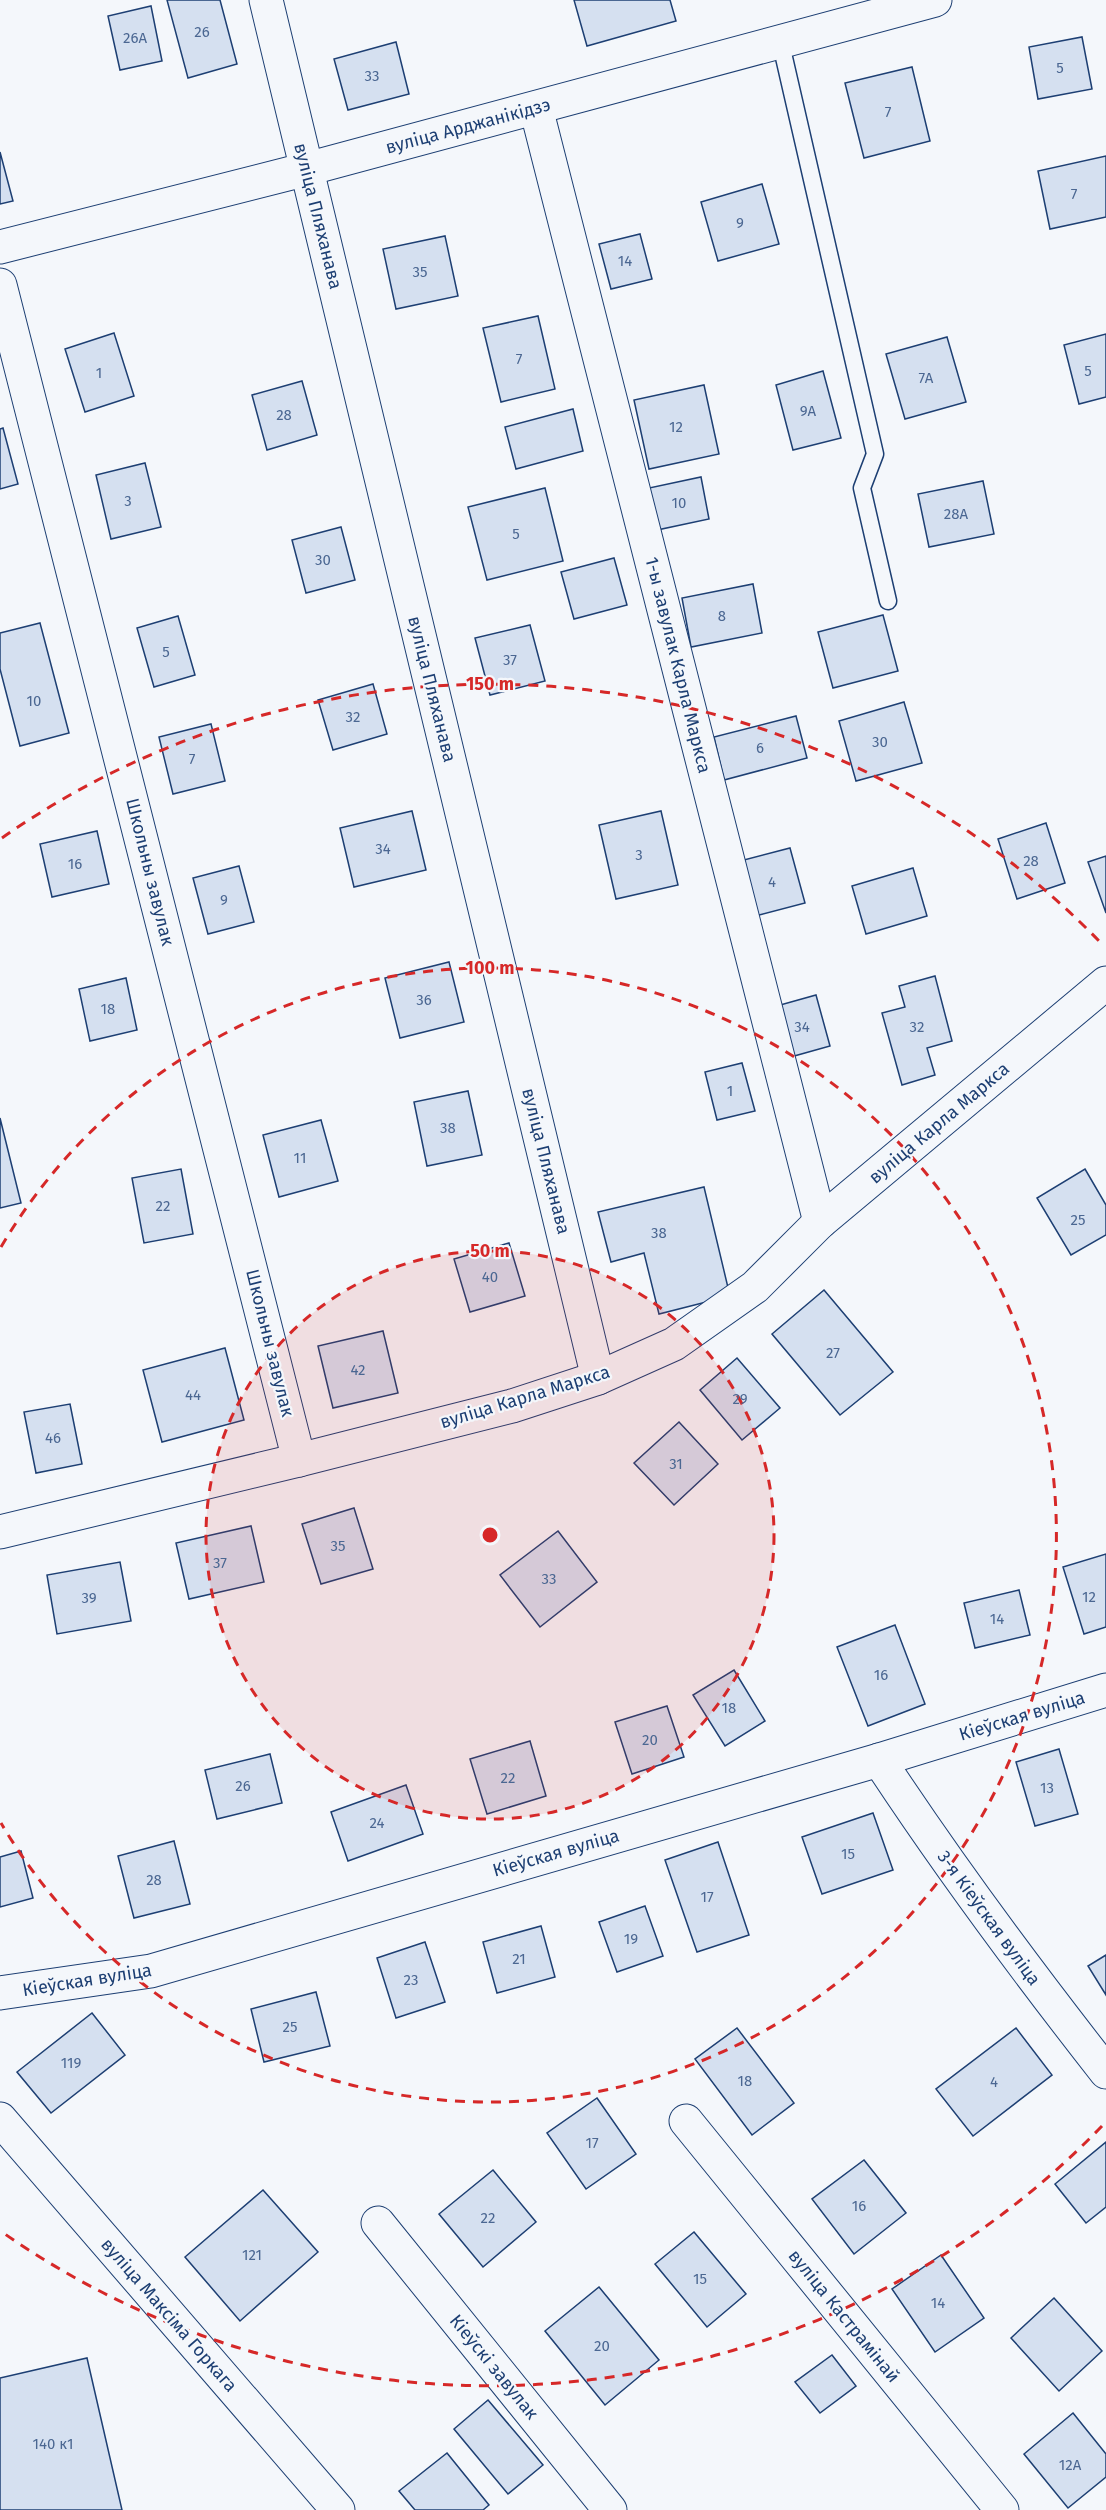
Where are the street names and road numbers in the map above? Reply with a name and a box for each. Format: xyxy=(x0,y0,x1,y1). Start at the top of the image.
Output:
street label: вуліца Арджанікідзэ xyxy=(383,93,553,159)
street label: вуліца Пляханава xyxy=(289,141,347,291)
street label: 1-ы завулак Карла Маркса xyxy=(640,555,716,775)
street label: вуліца Пляханава xyxy=(403,614,461,764)
street label: Школьны завулак xyxy=(121,796,179,949)
street label: вуліца Карла Маркса xyxy=(864,1058,1014,1188)
street label: вуліца Пляханава xyxy=(517,1086,575,1236)
street label: Школьны завулак xyxy=(241,1267,299,1420)
street label: вуліца Карла Маркса xyxy=(437,1361,613,1433)
street label: Кіеўская вуліца xyxy=(956,1686,1088,1746)
street label: Кіеўская вуліца xyxy=(490,1824,622,1882)
street label: 3-я Кіеўская вуліца xyxy=(933,1846,1045,1990)
street label: Кіеўская вуліца xyxy=(21,1959,153,2001)
street label: вуліца Максіма Горкага xyxy=(96,2234,242,2396)
street label: вуліца Кастрамінай xyxy=(784,2245,904,2387)
street label: Кіеўскі завулак xyxy=(445,2310,543,2424)

